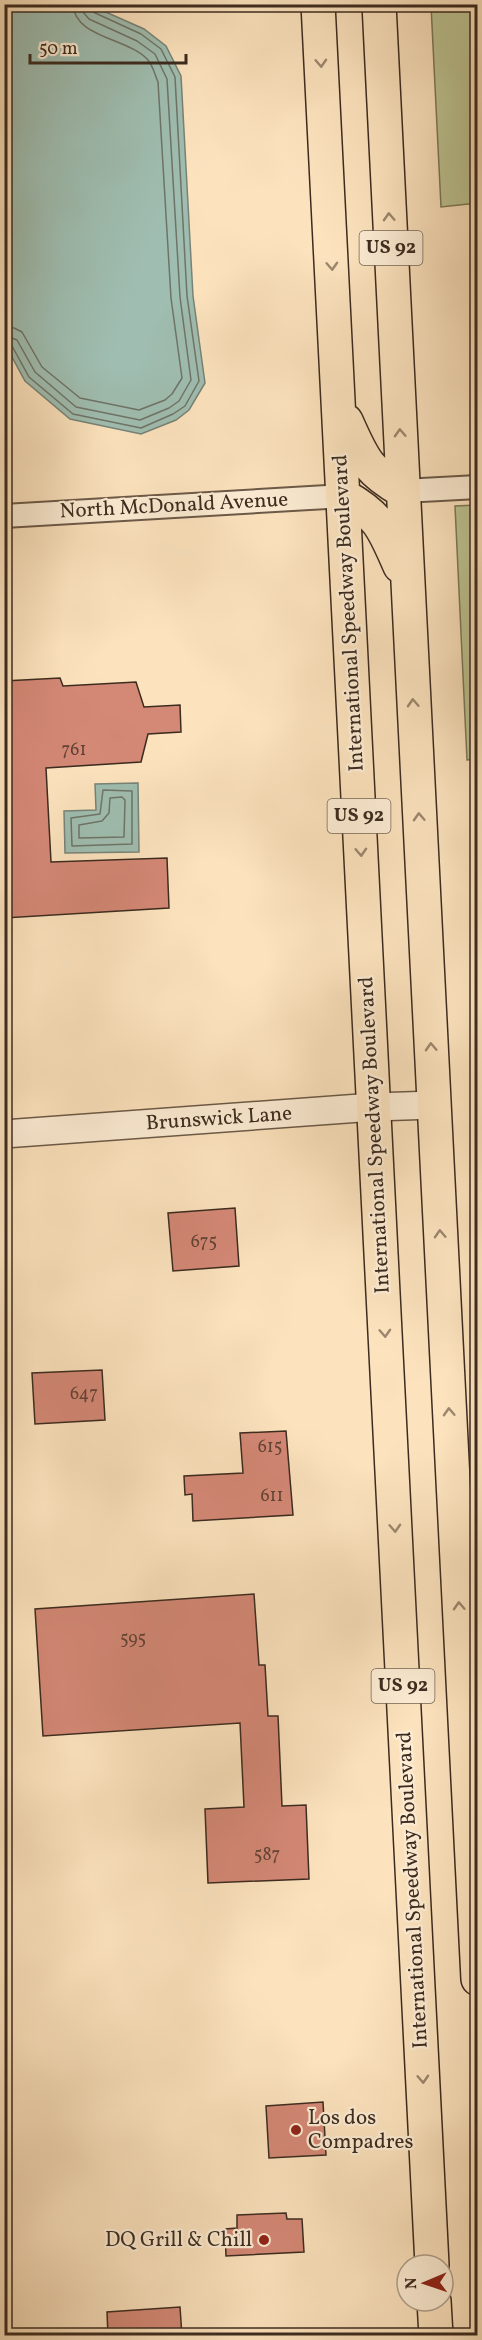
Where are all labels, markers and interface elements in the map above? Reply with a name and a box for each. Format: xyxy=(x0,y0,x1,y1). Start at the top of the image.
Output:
scale bar xyxy=(30,27,186,65)
text: 50 m xyxy=(39,37,78,62)
one-way arrow xyxy=(315,58,328,67)
one-way arrow xyxy=(383,212,396,221)
road number: US 92 xyxy=(360,231,422,265)
one-way arrow xyxy=(325,261,338,270)
one-way arrow xyxy=(394,428,407,437)
street label: International Speedway Boulevard xyxy=(326,454,372,772)
street label: North McDonald Avenue xyxy=(59,486,289,526)
one-way arrow xyxy=(407,699,420,708)
house number: 761 xyxy=(62,738,86,763)
road number: US 92 xyxy=(328,799,391,833)
one-way arrow xyxy=(413,813,426,822)
one-way arrow xyxy=(354,847,367,856)
street label: International Speedway Boulevard xyxy=(352,976,398,1294)
one-way arrow xyxy=(424,1042,437,1051)
street label: Brunswick Lane xyxy=(145,1099,293,1139)
one-way arrow xyxy=(434,1229,447,1238)
house number: 675 xyxy=(191,1230,217,1255)
one-way arrow xyxy=(378,1329,391,1338)
house number: 647 xyxy=(70,1382,98,1407)
one-way arrow xyxy=(443,1407,456,1416)
house number: 615 xyxy=(258,1435,282,1460)
house number: 611 xyxy=(260,1484,284,1509)
one-way arrow xyxy=(388,1524,401,1533)
one-way arrow xyxy=(452,1602,465,1611)
house number: 595 xyxy=(120,1627,146,1652)
road number: US 92 xyxy=(372,1669,434,1703)
street label: International Speedway Boulevard xyxy=(390,1731,436,2049)
house number: 587 xyxy=(254,1843,280,1868)
one-way arrow xyxy=(416,2075,429,2084)
place label: Los dos Compadres xyxy=(308,2104,414,2157)
marker: Los dos Compadres xyxy=(289,2123,303,2137)
place label: DQ Grill & Chill xyxy=(105,2226,252,2255)
marker: DQ Grill & Chill xyxy=(257,2233,271,2247)
north arrow xyxy=(395,2253,455,2313)
text: N xyxy=(401,2277,423,2290)

